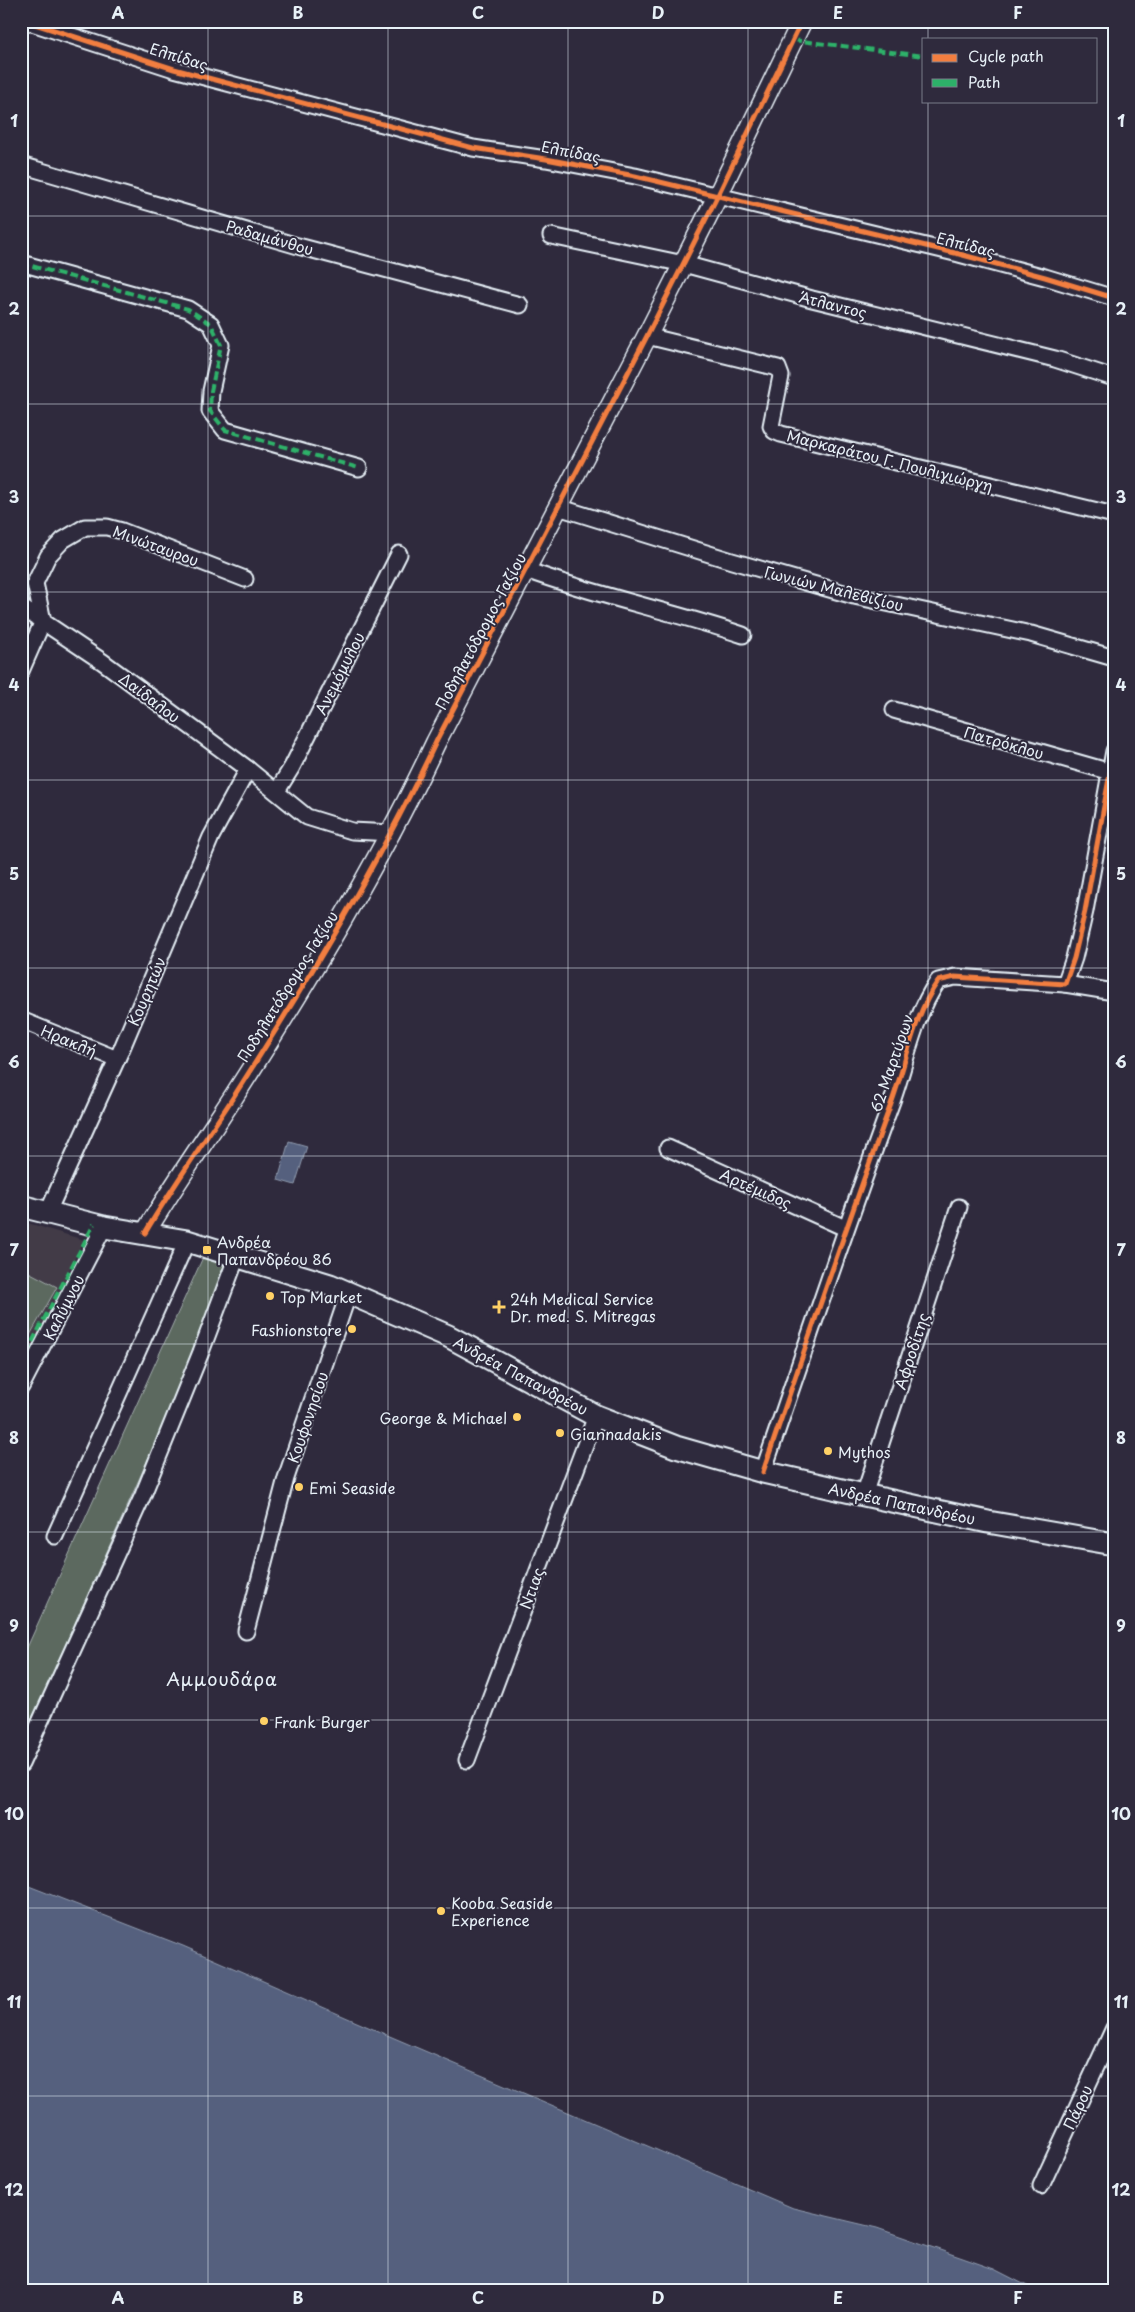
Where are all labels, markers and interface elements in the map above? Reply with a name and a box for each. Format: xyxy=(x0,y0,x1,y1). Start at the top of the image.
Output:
text: A xyxy=(112,0,125,24)
text: B xyxy=(293,0,304,24)
text: C xyxy=(472,0,484,24)
text: D xyxy=(652,0,664,24)
text: E xyxy=(833,0,843,24)
text: F xyxy=(1013,0,1023,24)
street label: Ελπίδας xyxy=(147,36,211,76)
legend xyxy=(922,38,1098,102)
text: Cycle path xyxy=(968,44,1044,67)
text: Path xyxy=(968,70,1000,93)
text: 1 xyxy=(10,108,18,132)
text: 1 xyxy=(1117,108,1125,132)
street label: Ελπίδας xyxy=(540,134,603,168)
street label: Ραδαμάνθου xyxy=(224,214,316,260)
street label: Ελπίδας xyxy=(934,226,998,262)
street label: Άτλαντος xyxy=(797,284,870,324)
text: 2 xyxy=(8,296,20,320)
text: 2 xyxy=(1115,296,1127,320)
street label: Μαρκαράτου Γ. Πουλιγιώργη xyxy=(784,423,996,497)
text: 3 xyxy=(9,484,19,508)
text: 3 xyxy=(1116,484,1126,508)
street label: Μινώταυρου xyxy=(110,519,202,571)
street label: Ποδηλατόδρομος Γαζίου xyxy=(429,548,531,714)
street label: Γωνιών Μαλεβιζίου xyxy=(762,560,906,616)
street label: Ανεμόμυλου xyxy=(308,628,370,718)
street label: Δαίδαλου xyxy=(115,666,185,728)
text: 4 xyxy=(9,672,20,696)
text: 4 xyxy=(1116,672,1127,696)
street label: Πατρόκλου xyxy=(961,720,1047,764)
text: 5 xyxy=(9,861,19,885)
text: 5 xyxy=(1116,861,1126,885)
street label: Ποδηλατόδρομος Γαζίου xyxy=(231,906,343,1066)
street label: Κουρητών xyxy=(121,953,171,1029)
street label: 62 Μαρτύρων xyxy=(863,1011,919,1115)
street label: Ηρακλή xyxy=(38,1018,100,1062)
text: 6 xyxy=(8,1049,20,1073)
text: 6 xyxy=(1115,1049,1127,1073)
street label: Αρτέμιδος xyxy=(716,1162,796,1214)
place label: Ανδρέα Παπανδρέου 86 xyxy=(217,1230,332,1270)
text: 7 xyxy=(9,1237,19,1261)
text: 7 xyxy=(1116,1237,1126,1261)
marker: Ανδρέα Παπανδρέου 86 xyxy=(201,1244,213,1256)
street label: Καλύμνου xyxy=(37,1270,89,1344)
place label: Top Market xyxy=(280,1285,362,1308)
place label: 24h Medical Service Dr. med. S. Mitregas xyxy=(510,1287,656,1327)
marker: Top Market xyxy=(264,1290,276,1302)
marker: 24h Medical Service Dr. med. S. Mitregas xyxy=(492,1300,506,1314)
street label: Αφροδίτης xyxy=(888,1309,934,1392)
place label: Fashionstore xyxy=(251,1318,342,1341)
marker: Fashionstore xyxy=(346,1323,358,1335)
street label: Ανδρέα Παπανδρέου xyxy=(450,1330,592,1420)
street label: Κουφονησίου xyxy=(281,1368,333,1466)
place label: George & Michael xyxy=(379,1406,507,1429)
marker: George & Michael xyxy=(511,1411,523,1423)
place label: Giannadakis xyxy=(570,1422,662,1445)
text: 8 xyxy=(9,1425,19,1449)
text: 8 xyxy=(1116,1425,1126,1449)
marker: Giannadakis xyxy=(554,1427,566,1439)
place label: Mythos xyxy=(838,1440,891,1463)
marker: Mythos xyxy=(822,1445,834,1457)
place label: Emi Seaside xyxy=(309,1476,395,1499)
street label: Ανδρέα Παπανδρέου xyxy=(826,1476,978,1530)
marker: Emi Seaside xyxy=(293,1481,305,1493)
street label: Ντιας xyxy=(513,1564,549,1612)
text: 9 xyxy=(9,1613,19,1637)
text: 9 xyxy=(1116,1613,1126,1637)
district label: Αμμουδάρα xyxy=(166,1665,278,1692)
place label: Frank Burger xyxy=(274,1710,370,1733)
marker: Frank Burger xyxy=(258,1715,270,1727)
text: 10 xyxy=(4,1801,24,1825)
text: 10 xyxy=(1111,1801,1131,1825)
place label: Kooba Seaside Experience xyxy=(451,1891,553,1931)
marker: Kooba Seaside Experience xyxy=(435,1905,447,1917)
text: 11 xyxy=(7,1989,21,2013)
text: 11 xyxy=(1114,1989,1128,2013)
street label: Πάρου xyxy=(1057,2081,1097,2133)
text: 12 xyxy=(5,2177,23,2201)
text: 12 xyxy=(1112,2177,1130,2201)
text: A xyxy=(112,2285,125,2309)
text: B xyxy=(293,2285,304,2309)
text: C xyxy=(472,2285,484,2309)
text: D xyxy=(652,2285,664,2309)
text: E xyxy=(833,2285,843,2309)
text: F xyxy=(1013,2285,1023,2309)

